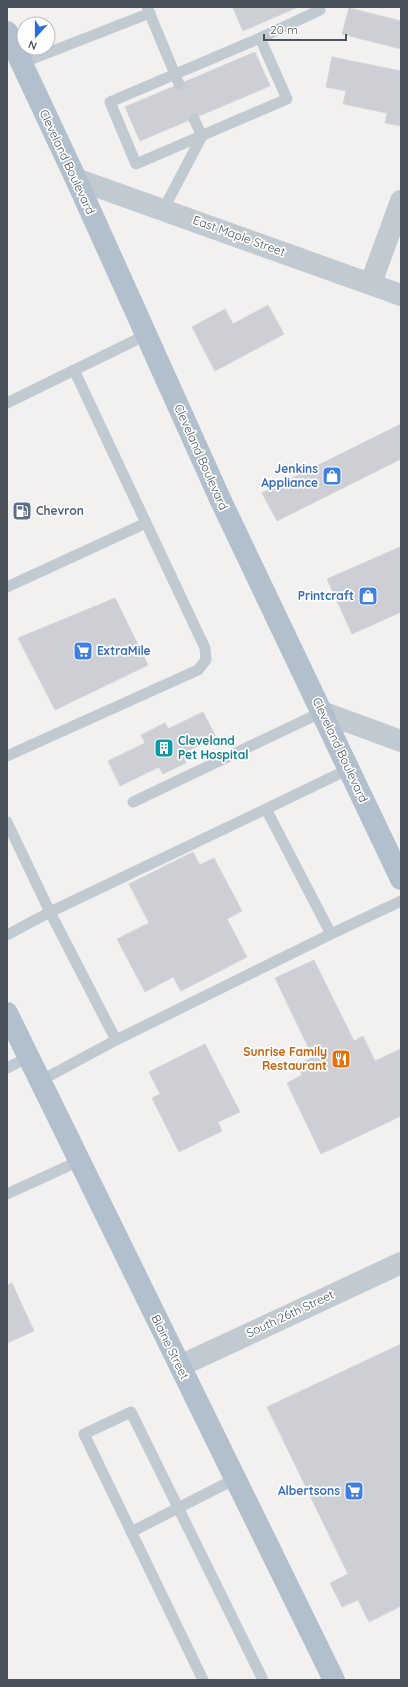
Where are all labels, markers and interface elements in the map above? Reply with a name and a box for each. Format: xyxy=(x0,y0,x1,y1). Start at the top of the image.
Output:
north arrow xyxy=(16,16,56,56)
scale bar xyxy=(264,16,346,42)
text: 20 m xyxy=(270,22,298,37)
text: N xyxy=(26,37,39,53)
street label: Cleveland Boulevard xyxy=(37,107,98,217)
street label: East Maple Street xyxy=(191,212,287,259)
street label: Cleveland Boulevard xyxy=(171,402,232,512)
place label: Jenkins Appliance xyxy=(261,461,318,490)
shop icon: Jenkins Appliance xyxy=(321,465,343,487)
fuel station icon: Chevron xyxy=(11,500,33,522)
place label: Chevron xyxy=(36,503,84,518)
shop icon: Printcraft xyxy=(357,585,379,607)
place label: Printcraft xyxy=(298,588,354,603)
supermarket icon: ExtraMile xyxy=(72,640,94,662)
place label: ExtraMile xyxy=(97,643,151,658)
street label: Cleveland Boulevard xyxy=(310,695,371,805)
place label: Cleveland Pet Hospital xyxy=(178,733,248,762)
building icon: Cleveland Pet Hospital xyxy=(153,737,175,759)
place label: Sunrise Family Restaurant xyxy=(243,1044,327,1073)
restaurant icon: Sunrise Family Restaurant xyxy=(330,1048,352,1070)
street label: South 26th Street xyxy=(244,1287,336,1340)
street label: Blaine Street xyxy=(148,1312,193,1382)
supermarket icon: Albertsons xyxy=(343,1480,365,1502)
place label: Albertsons xyxy=(278,1483,340,1498)

